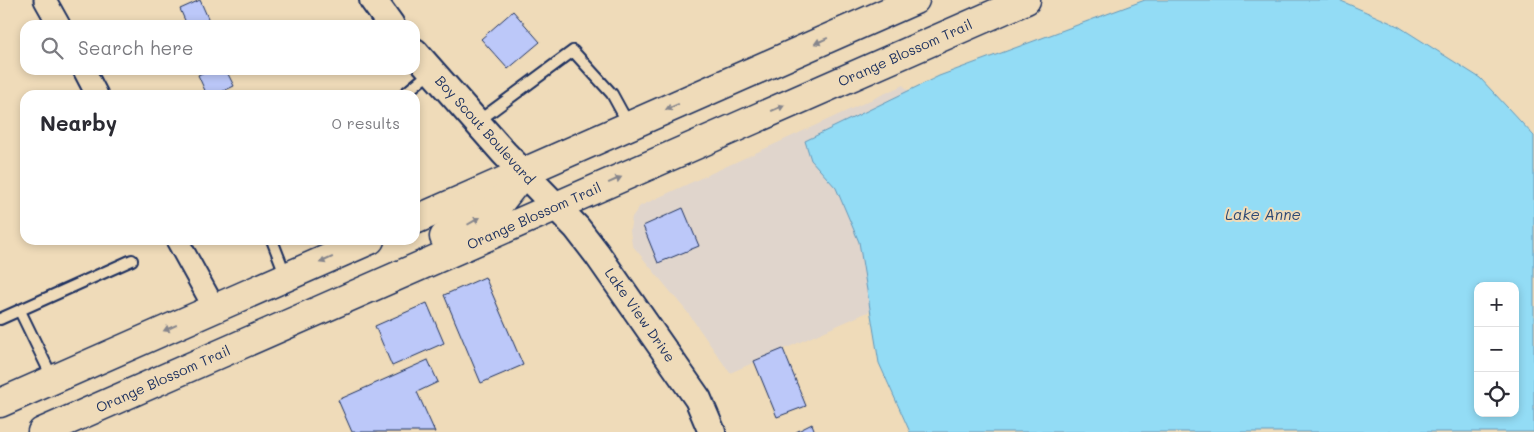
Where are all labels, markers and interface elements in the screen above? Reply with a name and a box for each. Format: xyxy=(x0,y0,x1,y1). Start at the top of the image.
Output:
street label: Orange Blossom Trail xyxy=(835,14,975,91)
search box xyxy=(20,20,420,75)
icon: search xyxy=(38,34,66,62)
text: Search here xyxy=(78,35,194,60)
one-way arrow xyxy=(814,38,828,46)
street label: Boy Scout Boulevard xyxy=(431,71,539,188)
one-way arrow xyxy=(665,104,679,112)
one-way arrow xyxy=(771,104,785,112)
text: Nearby xyxy=(40,109,117,136)
text: 0 results xyxy=(332,112,400,133)
one-way arrow xyxy=(608,176,622,184)
street label: Orange Blossom Trail xyxy=(464,177,604,254)
water label: Lake Anne xyxy=(1225,204,1301,224)
one-way arrow xyxy=(467,217,482,225)
one-way arrow xyxy=(319,256,333,264)
street label: Lake View Drive xyxy=(601,264,680,366)
map controls xyxy=(1474,282,1519,417)
button: + xyxy=(1474,282,1519,327)
one-way arrow xyxy=(163,325,177,333)
button: − xyxy=(1474,327,1519,372)
street label: Orange Blossom Trail xyxy=(93,340,233,417)
button: locate xyxy=(1474,372,1519,417)

